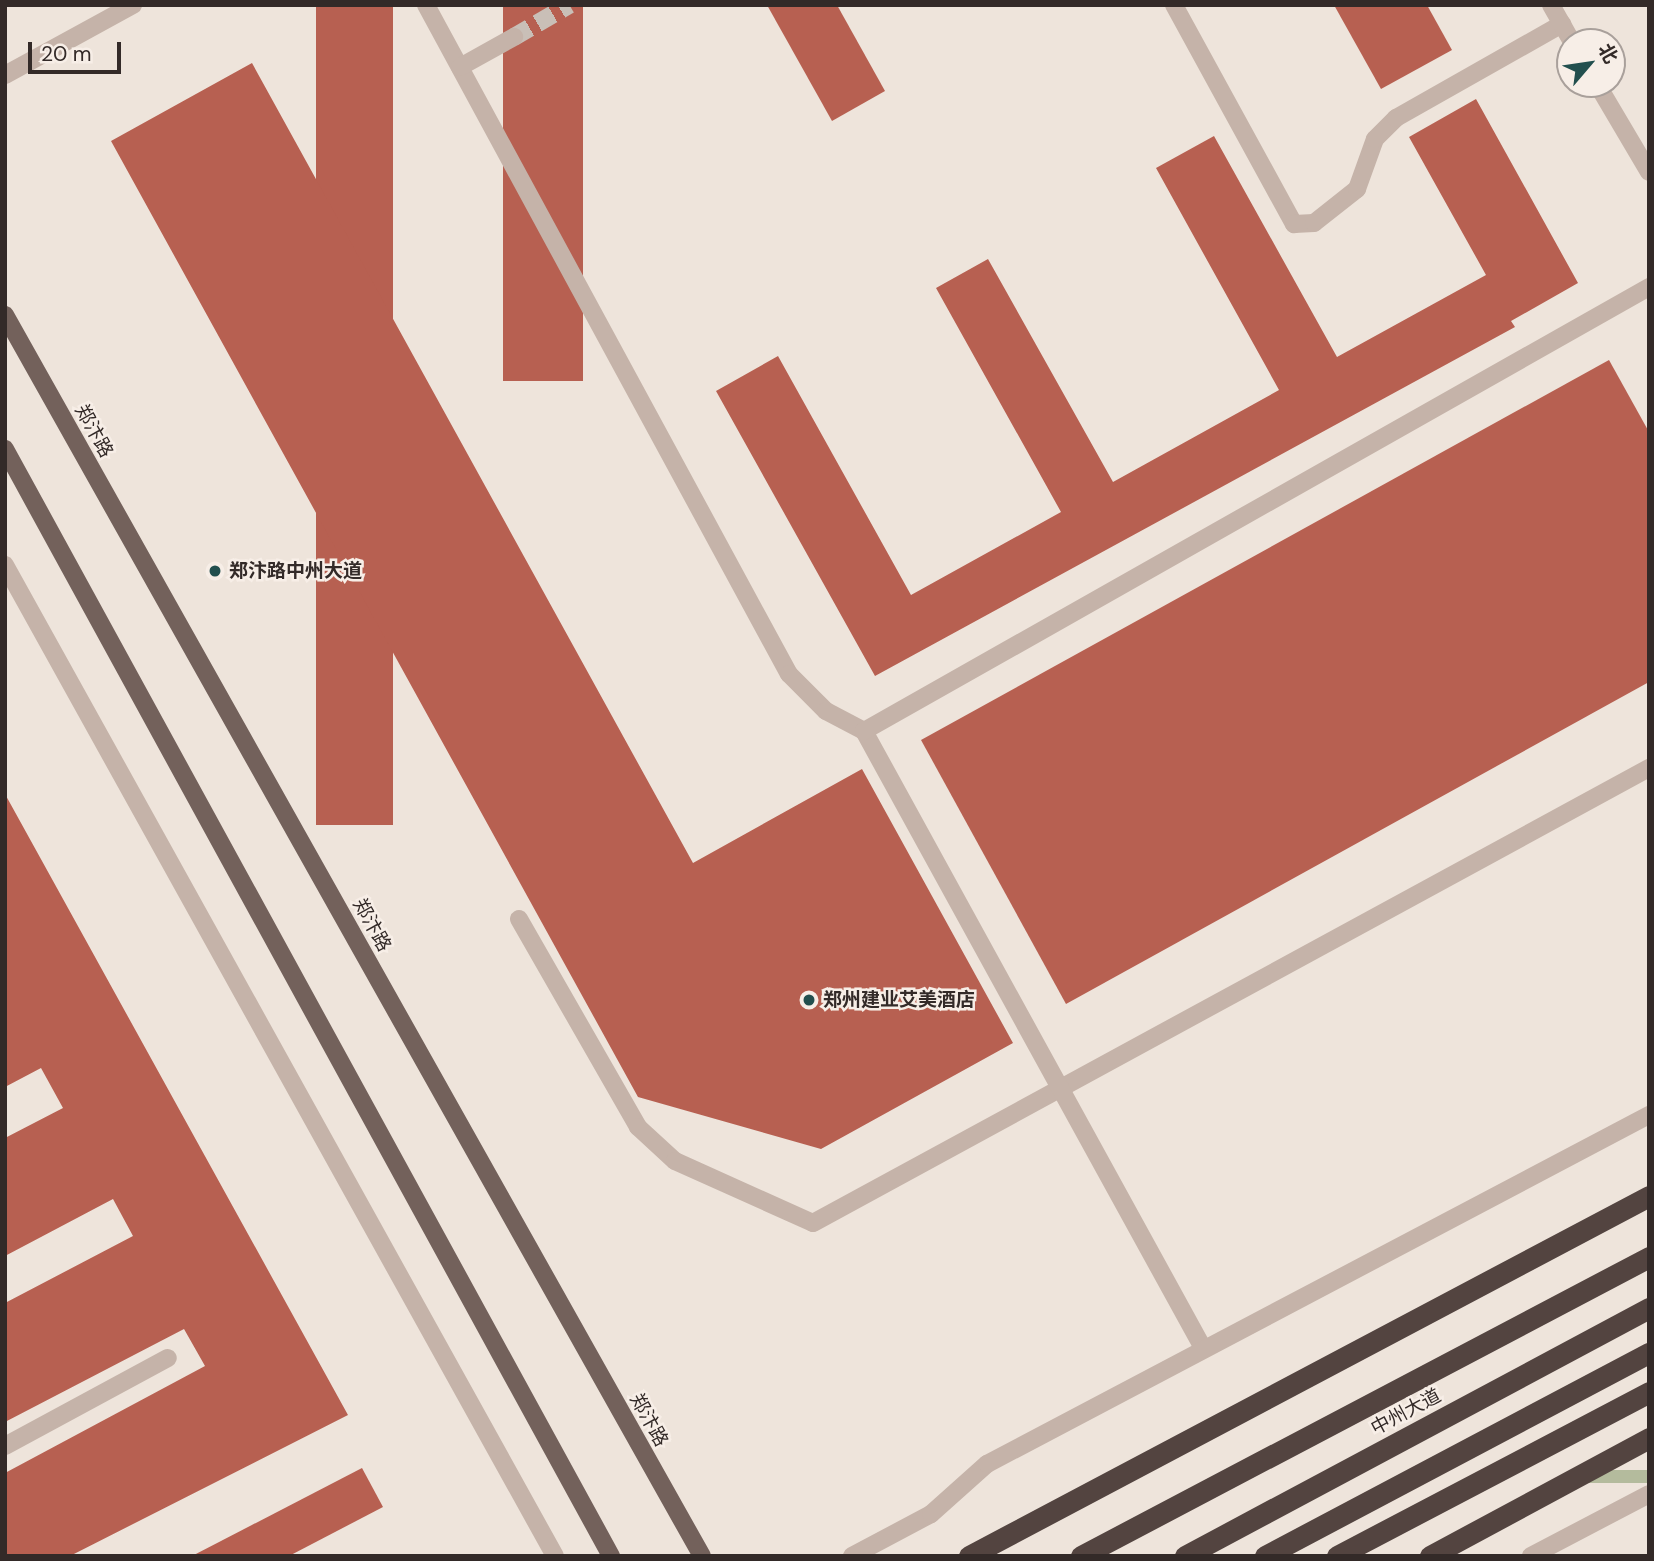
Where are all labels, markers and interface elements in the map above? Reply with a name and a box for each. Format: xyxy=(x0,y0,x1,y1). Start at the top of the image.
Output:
scale bar xyxy=(32,28,124,72)
north arrow xyxy=(1556,28,1626,98)
text: 北 xyxy=(1593,39,1624,68)
text: 20 m xyxy=(41,40,92,68)
street label: 郑汴路 xyxy=(70,401,118,461)
place label: 郑汴路中州大道 xyxy=(229,560,362,582)
marker: 郑汴路中州大道 xyxy=(207,563,223,579)
street label: 郑汴路 xyxy=(348,895,396,955)
place label: 郑州建业艾美酒店 xyxy=(823,989,975,1011)
marker: 郑州建业艾美酒店 xyxy=(801,992,817,1008)
street label: 中州大道 xyxy=(1367,1384,1445,1440)
street label: 郑汴路 xyxy=(625,1390,673,1450)

